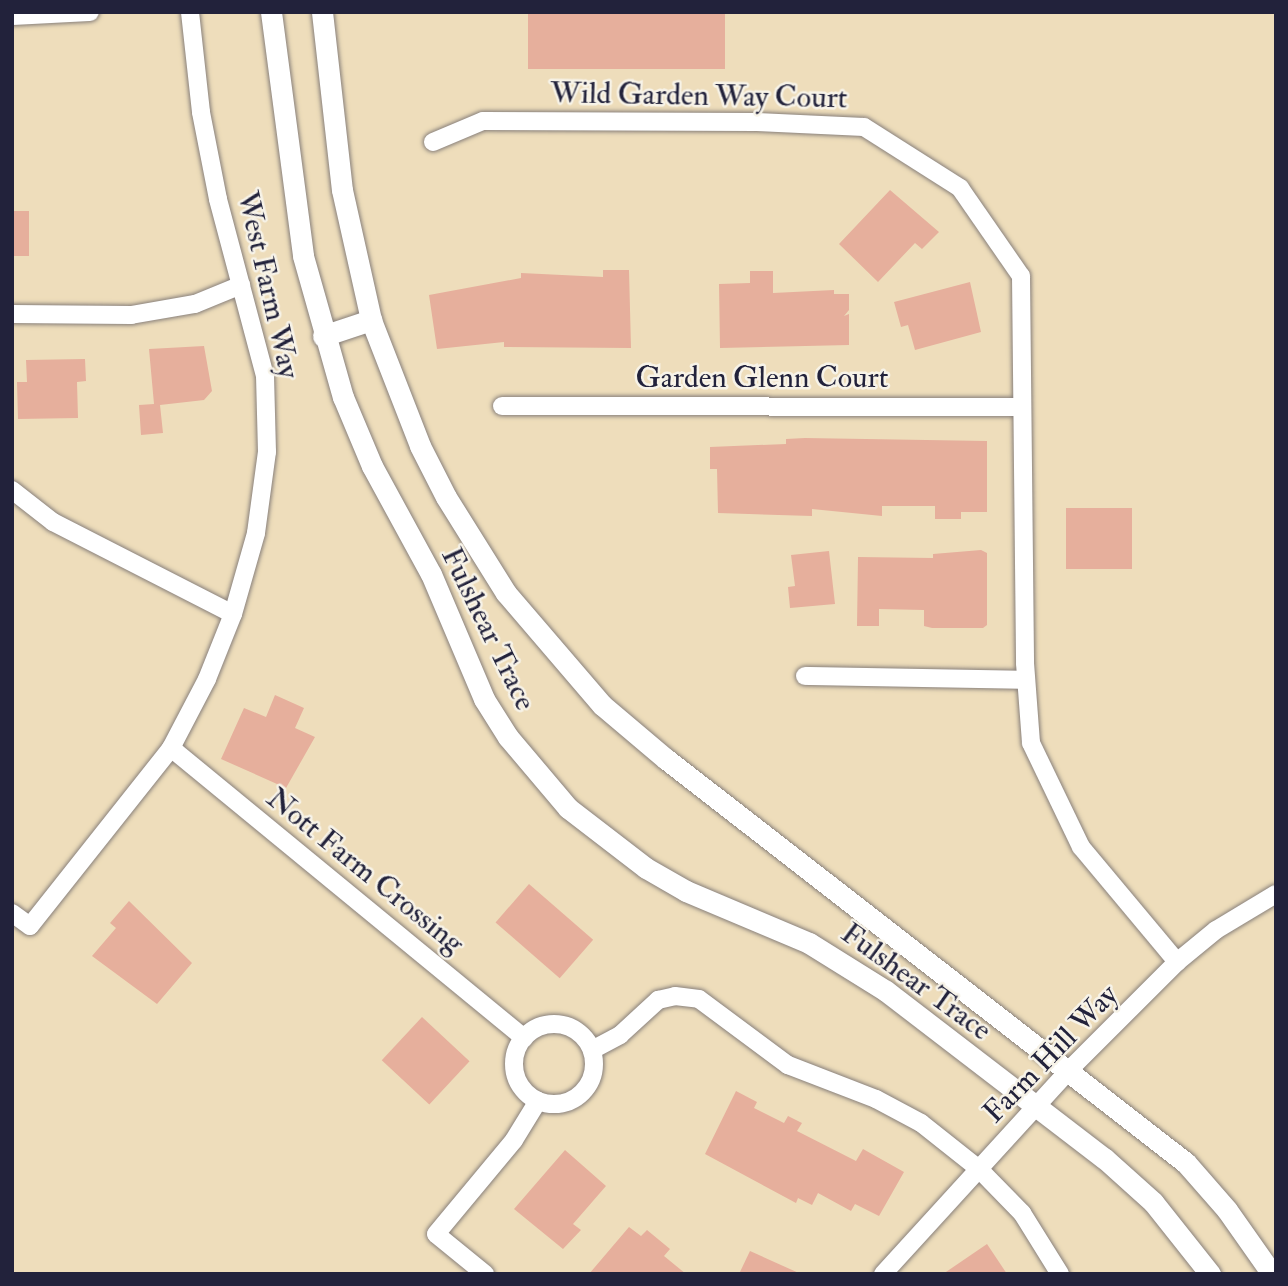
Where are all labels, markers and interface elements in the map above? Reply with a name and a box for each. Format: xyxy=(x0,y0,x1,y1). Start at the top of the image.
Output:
street label: Wild Garden Way Court xyxy=(550,75,848,117)
street label: West Farm Way xyxy=(229,188,307,382)
street label: Garden Glenn Court xyxy=(635,360,889,396)
street label: Fulshear Trace xyxy=(433,542,543,716)
street label: Nott Farm Crossing xyxy=(259,780,471,962)
street label: Fulshear Trace xyxy=(834,915,998,1049)
street label: Farm Hill Way xyxy=(976,977,1126,1131)

